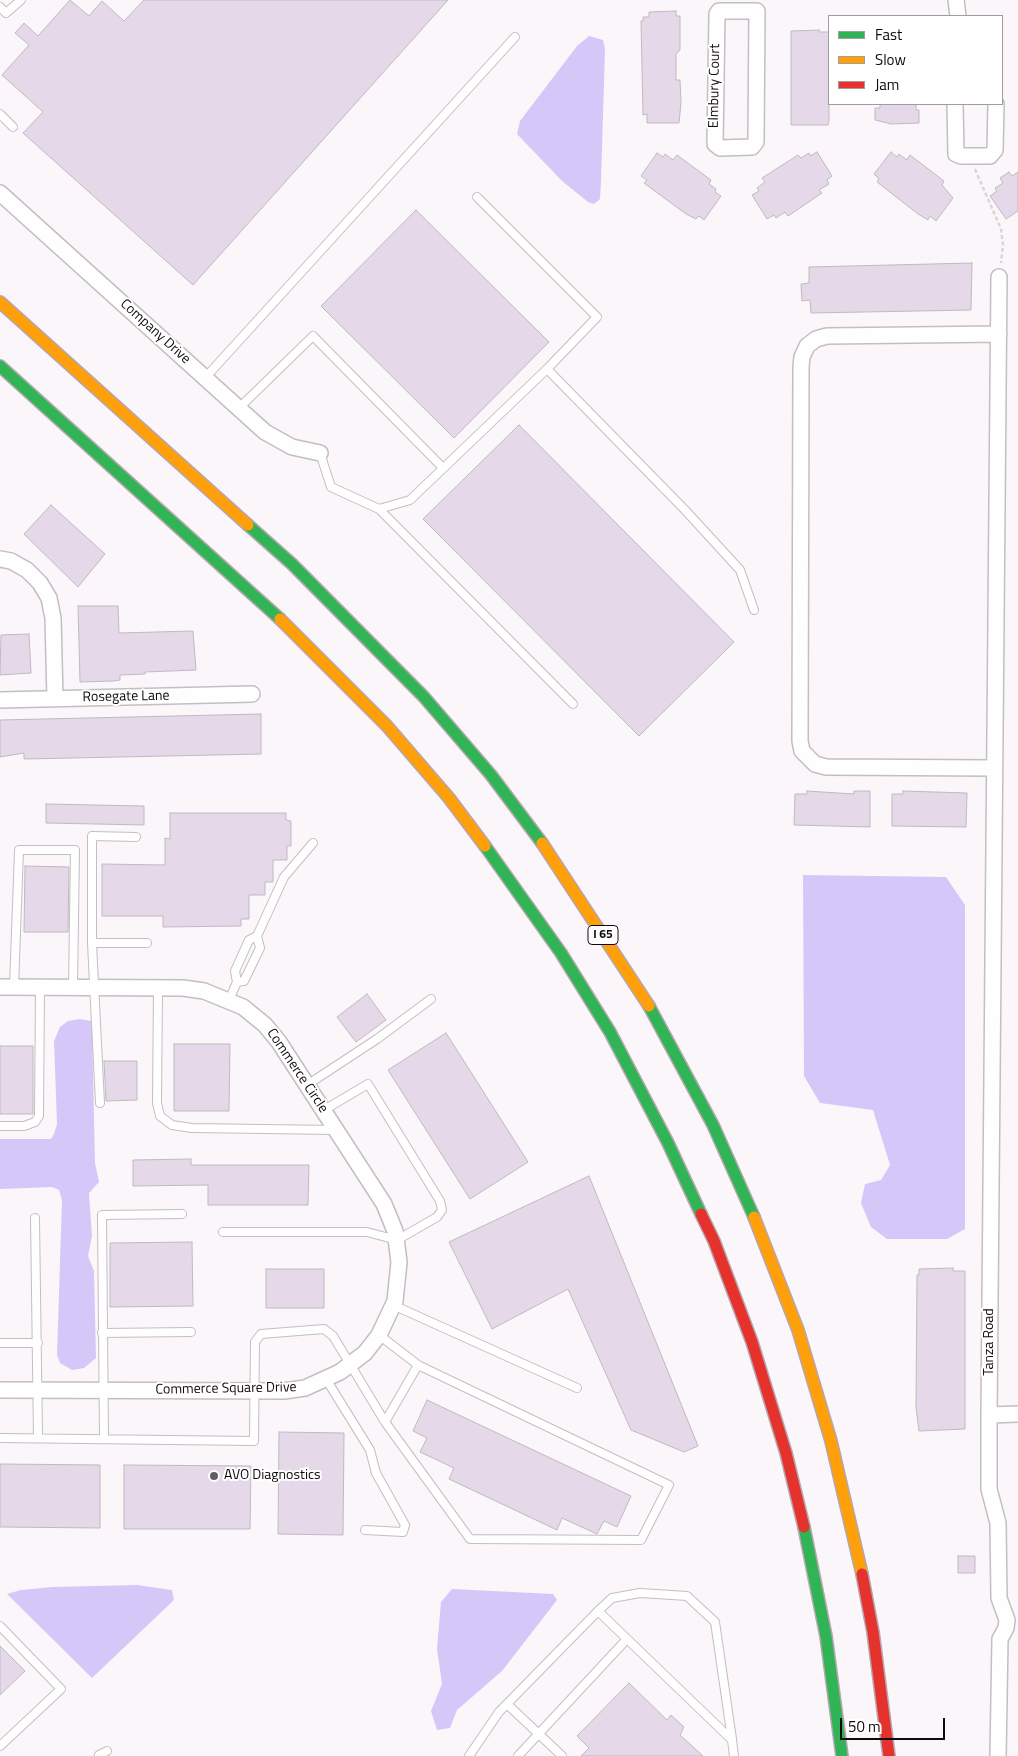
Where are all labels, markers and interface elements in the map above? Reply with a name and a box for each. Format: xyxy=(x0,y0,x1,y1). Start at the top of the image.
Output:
legend xyxy=(828,15,1003,105)
text: Fast xyxy=(875,23,902,46)
street label: Elmbury Court xyxy=(706,44,724,128)
text: Slow xyxy=(875,48,906,71)
text: Jam xyxy=(875,73,899,96)
street label: Company Drive xyxy=(116,296,194,368)
street label: Rosegate Lane xyxy=(82,688,170,706)
road number: I 65 xyxy=(588,926,618,944)
street label: Commerce Circle xyxy=(263,1026,331,1116)
street label: Tanza Road xyxy=(982,1308,998,1376)
street label: Commerce Square Drive xyxy=(155,1379,297,1399)
place label: AVO Diagnostics xyxy=(224,1468,321,1484)
marker: AVO Diagnostics xyxy=(208,1470,220,1482)
scale bar xyxy=(843,1708,948,1740)
text: 50 m xyxy=(848,1715,881,1738)

